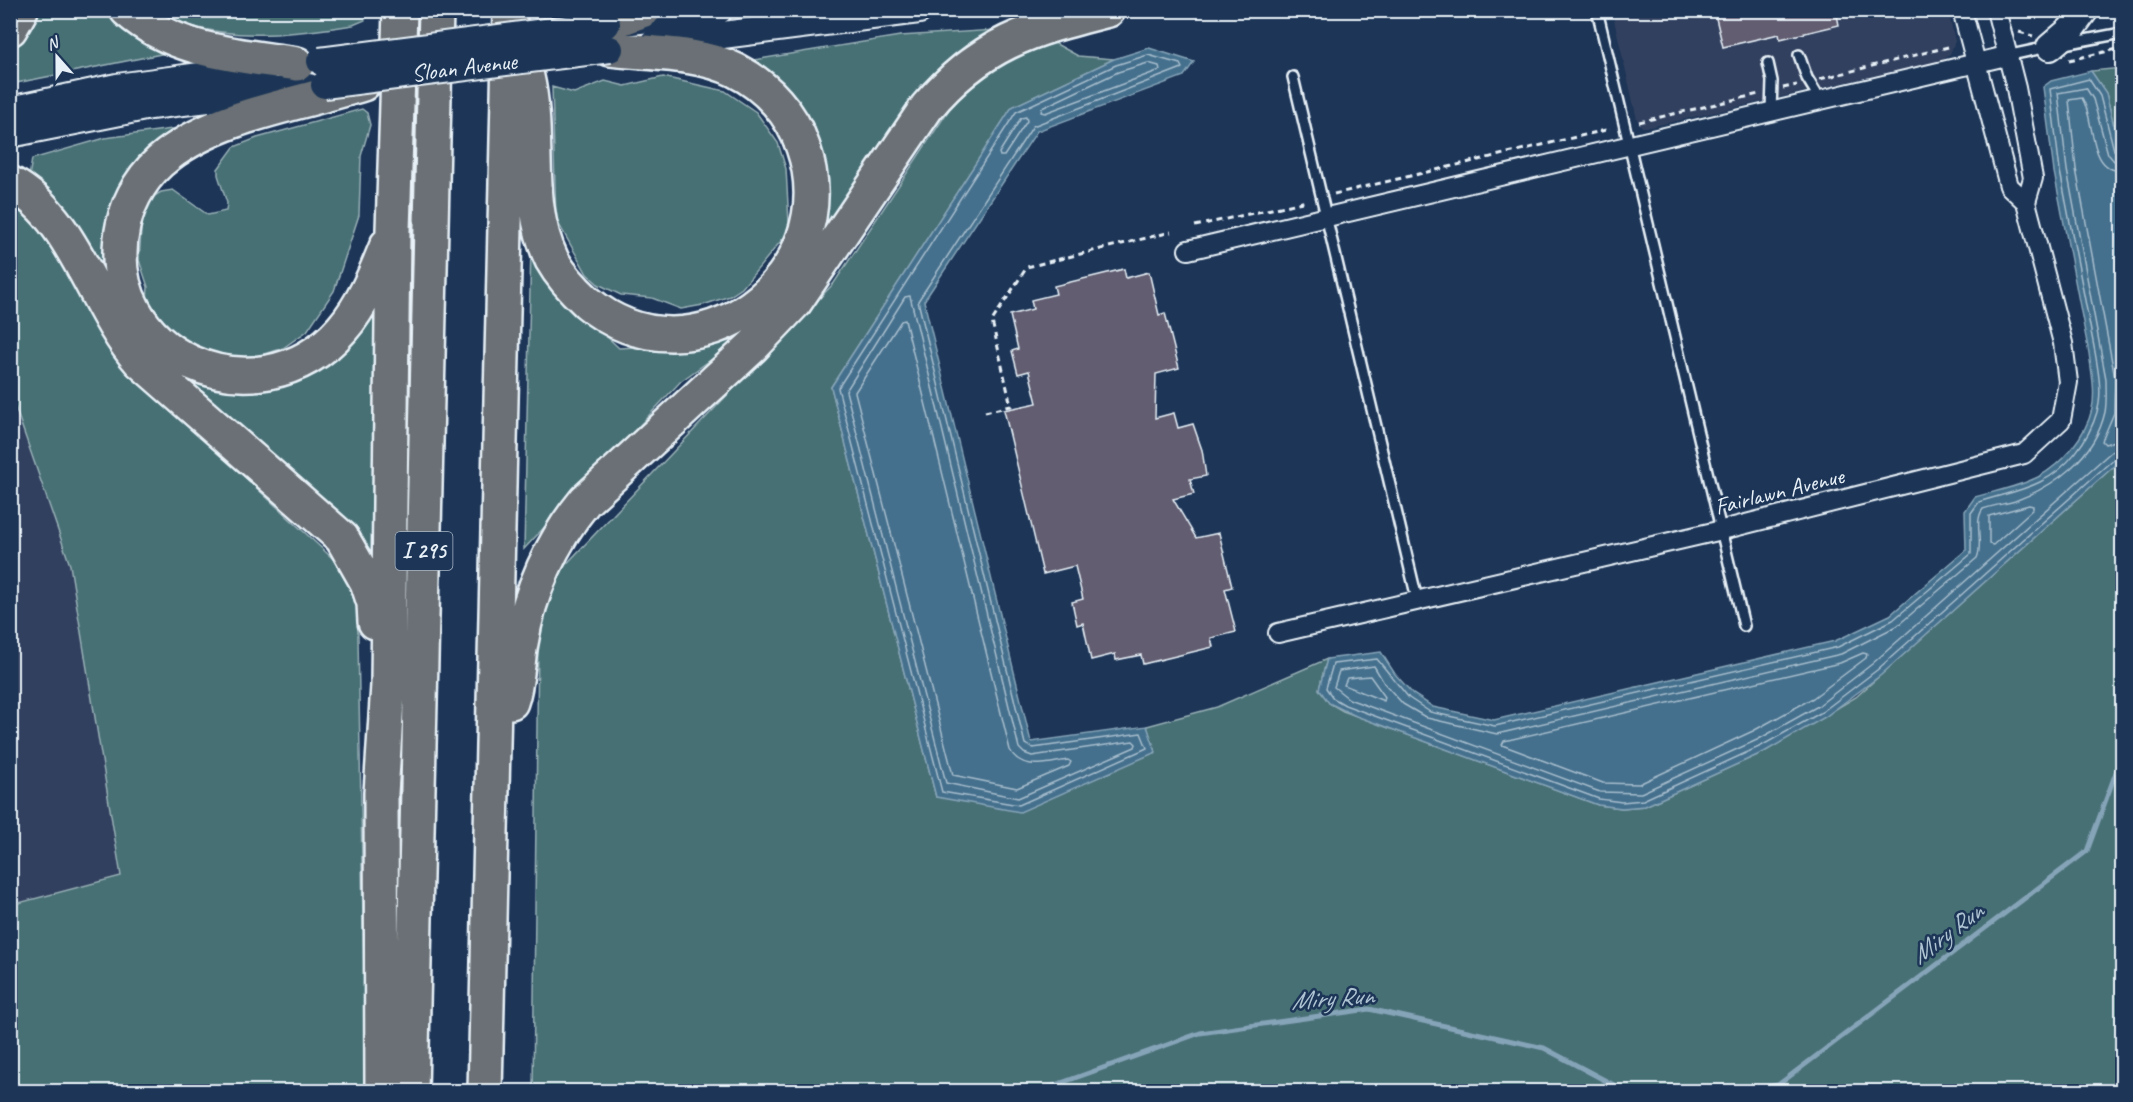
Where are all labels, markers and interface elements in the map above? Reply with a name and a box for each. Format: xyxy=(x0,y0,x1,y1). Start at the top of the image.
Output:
north arrow xyxy=(27,27,87,87)
text: N xyxy=(44,32,63,55)
street label: Sloan Avenue xyxy=(410,45,521,88)
street label: Fairlawn Avenue xyxy=(1711,460,1849,522)
road number: I 295 xyxy=(396,532,452,570)
water label: Miry Run xyxy=(1904,894,1992,971)
water label: Miry Run xyxy=(1290,978,1377,1017)

